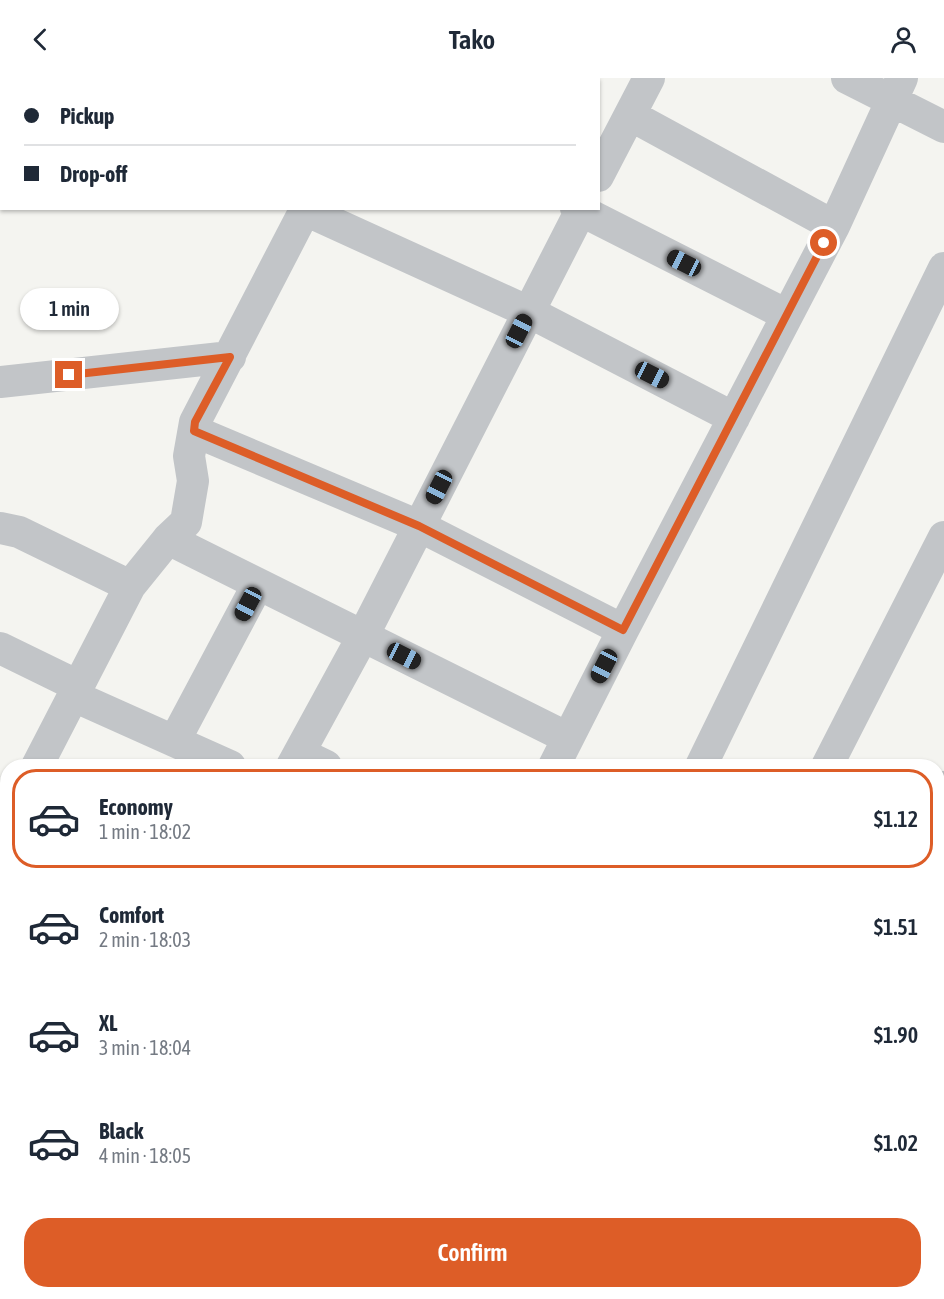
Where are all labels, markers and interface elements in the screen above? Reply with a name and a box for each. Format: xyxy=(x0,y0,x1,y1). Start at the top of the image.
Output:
icon: back xyxy=(24,23,57,56)
icon: person xyxy=(887,23,920,56)
text: Tako xyxy=(449,24,495,55)
text: Pickup xyxy=(60,103,115,129)
text: Drop-off xyxy=(60,161,127,187)
route start xyxy=(810,229,837,256)
car xyxy=(664,247,704,279)
callout: 1 min xyxy=(20,288,118,330)
text: 1 min xyxy=(49,297,90,320)
car xyxy=(503,311,535,351)
car xyxy=(632,359,672,391)
route end xyxy=(55,361,82,388)
car xyxy=(423,467,455,507)
car xyxy=(232,584,264,624)
car xyxy=(384,640,424,672)
car xyxy=(588,646,620,686)
icon: car xyxy=(27,792,81,846)
text: Economy xyxy=(99,794,173,820)
text: $1.12 xyxy=(874,806,918,832)
text: 1 min · 18:02 xyxy=(99,820,191,843)
icon: car xyxy=(27,900,81,954)
text: Comfort xyxy=(99,902,164,928)
text: $1.51 xyxy=(874,914,918,940)
text: 2 min · 18:03 xyxy=(99,928,191,951)
icon: car xyxy=(27,1008,81,1062)
text: XL xyxy=(99,1010,117,1036)
text: $1.90 xyxy=(874,1022,918,1048)
text: 3 min · 18:04 xyxy=(99,1036,191,1059)
icon: car xyxy=(27,1116,81,1170)
text: Black xyxy=(99,1118,143,1144)
text: $1.02 xyxy=(874,1130,918,1156)
text: 4 min · 18:05 xyxy=(99,1144,191,1167)
button: Confirm xyxy=(24,1218,921,1287)

